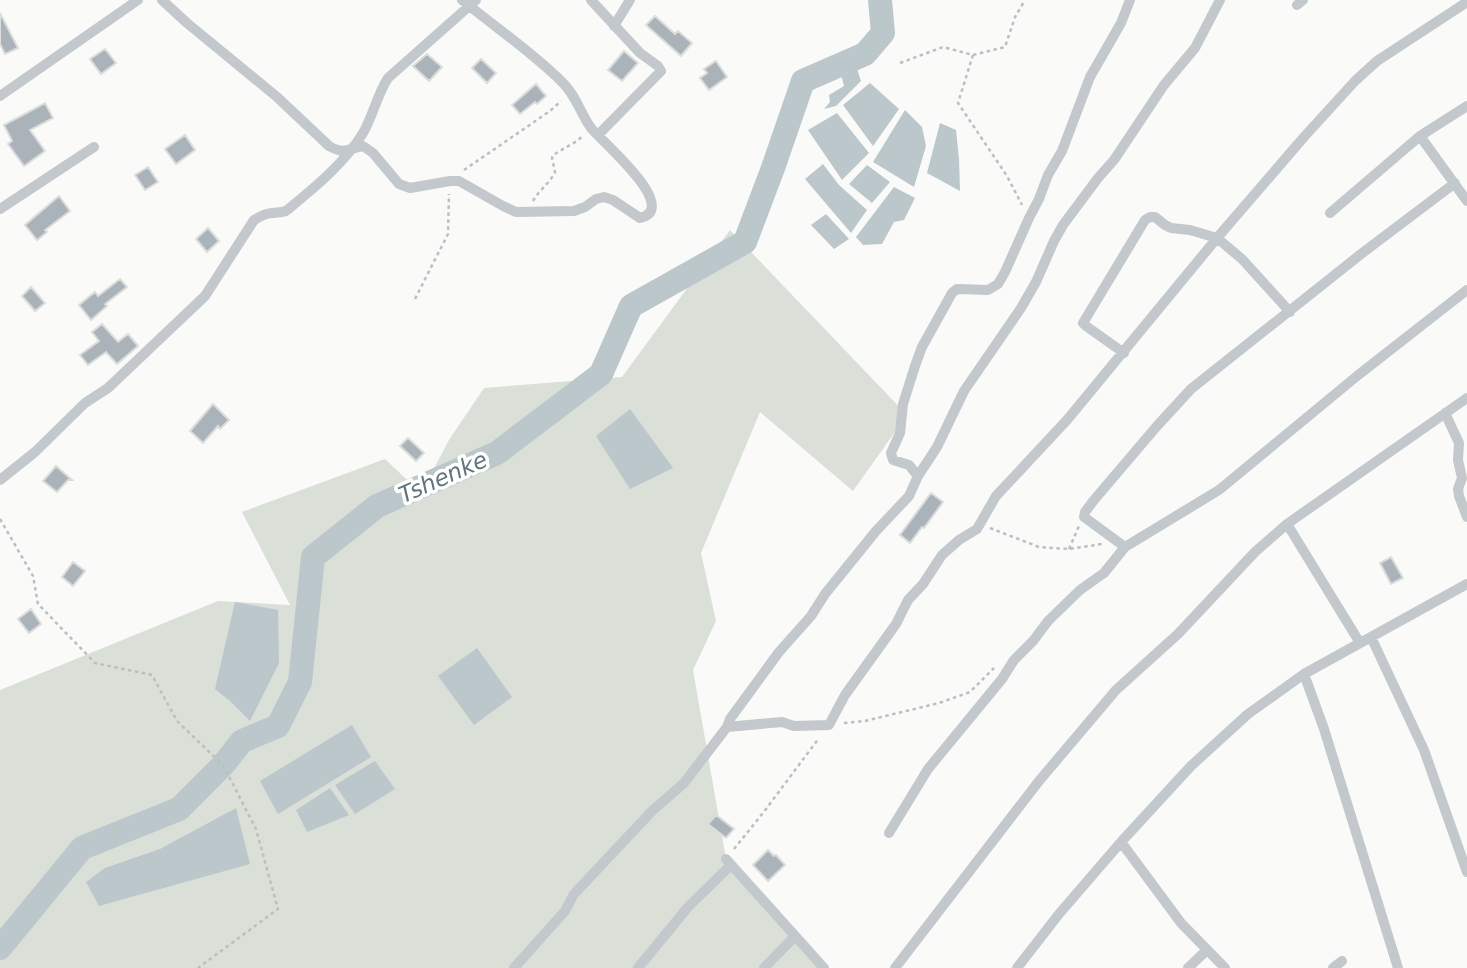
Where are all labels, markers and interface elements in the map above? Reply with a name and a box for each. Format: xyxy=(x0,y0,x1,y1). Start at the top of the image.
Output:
water label: Tshenke xyxy=(395,446,491,508)

